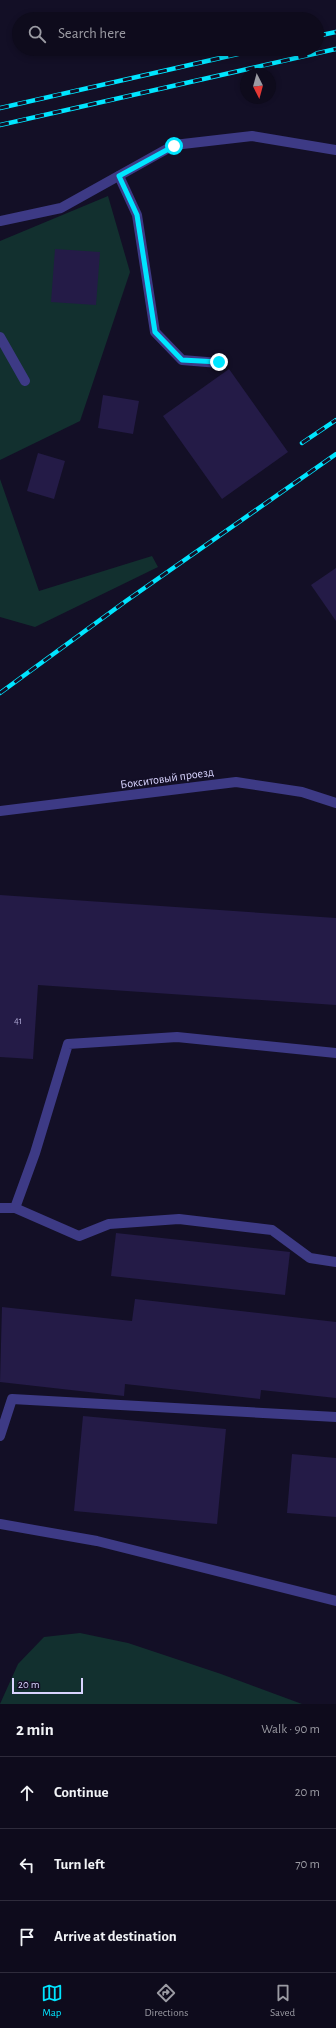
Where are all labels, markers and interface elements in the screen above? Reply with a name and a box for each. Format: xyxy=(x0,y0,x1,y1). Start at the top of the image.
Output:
search box xyxy=(12,12,324,56)
icon: search xyxy=(26,23,48,45)
text: Search here xyxy=(58,26,126,41)
north arrow xyxy=(240,68,276,104)
route start xyxy=(165,137,183,155)
route end xyxy=(210,353,228,371)
street label: Бокситовый проезд xyxy=(119,765,215,791)
house number: 41 xyxy=(14,1016,22,1026)
scale bar xyxy=(12,1676,83,1695)
text: 20 m xyxy=(18,1679,39,1690)
text: 2 min xyxy=(16,1721,54,1738)
text: Walk · 90 m xyxy=(261,1723,320,1736)
icon: ahead xyxy=(16,1782,38,1804)
text: Continue xyxy=(54,1785,109,1800)
text: 20 m xyxy=(295,1786,320,1799)
icon: left xyxy=(16,1854,38,1876)
text: Turn left xyxy=(54,1857,105,1872)
text: 70 m xyxy=(295,1858,320,1871)
icon: arrive xyxy=(16,1926,38,1948)
text: Arrive at destination xyxy=(54,1929,177,1944)
tab: Map xyxy=(41,1982,63,2019)
tab: Directions xyxy=(144,1982,188,2019)
tab: Saved xyxy=(270,1982,295,2019)

